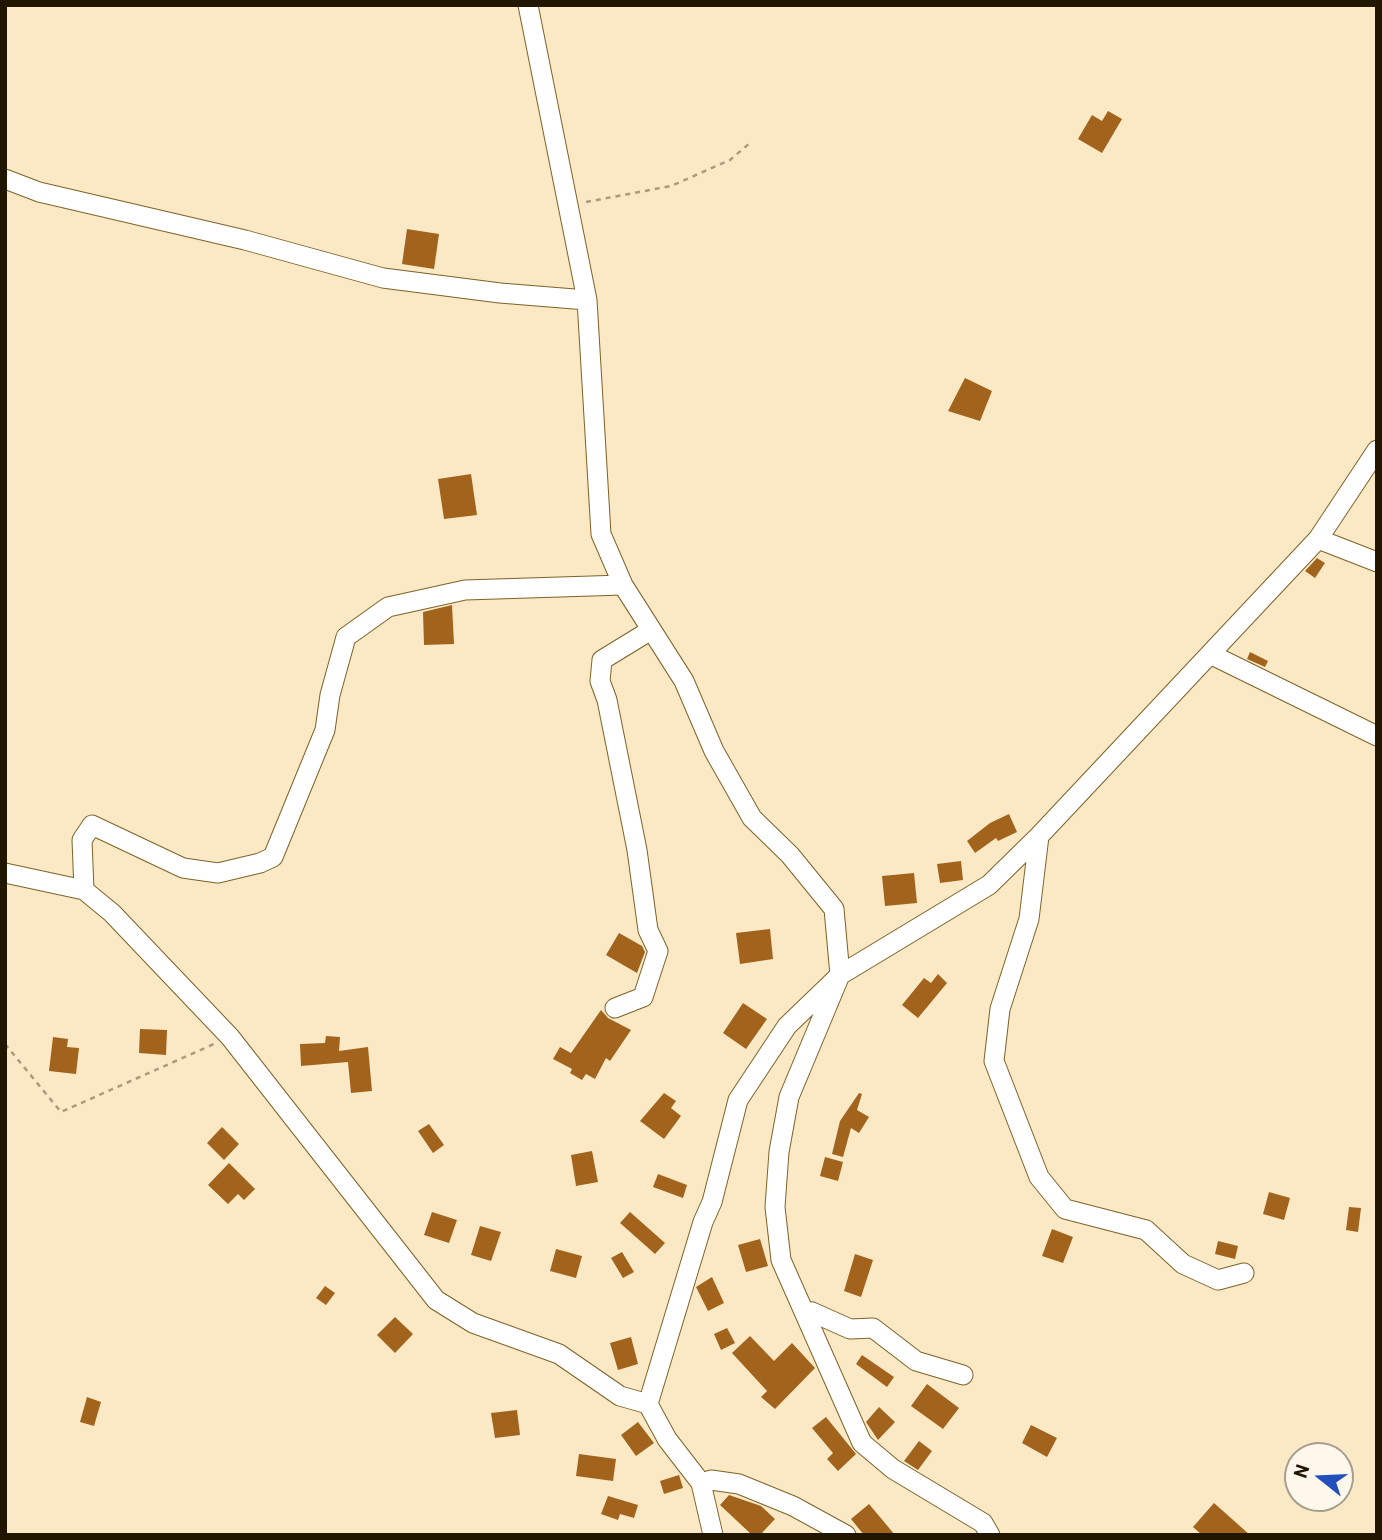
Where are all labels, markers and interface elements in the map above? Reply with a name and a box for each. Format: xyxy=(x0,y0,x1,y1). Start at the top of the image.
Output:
north arrow xyxy=(1284,1442,1354,1512)
text: N xyxy=(1288,1461,1313,1481)

